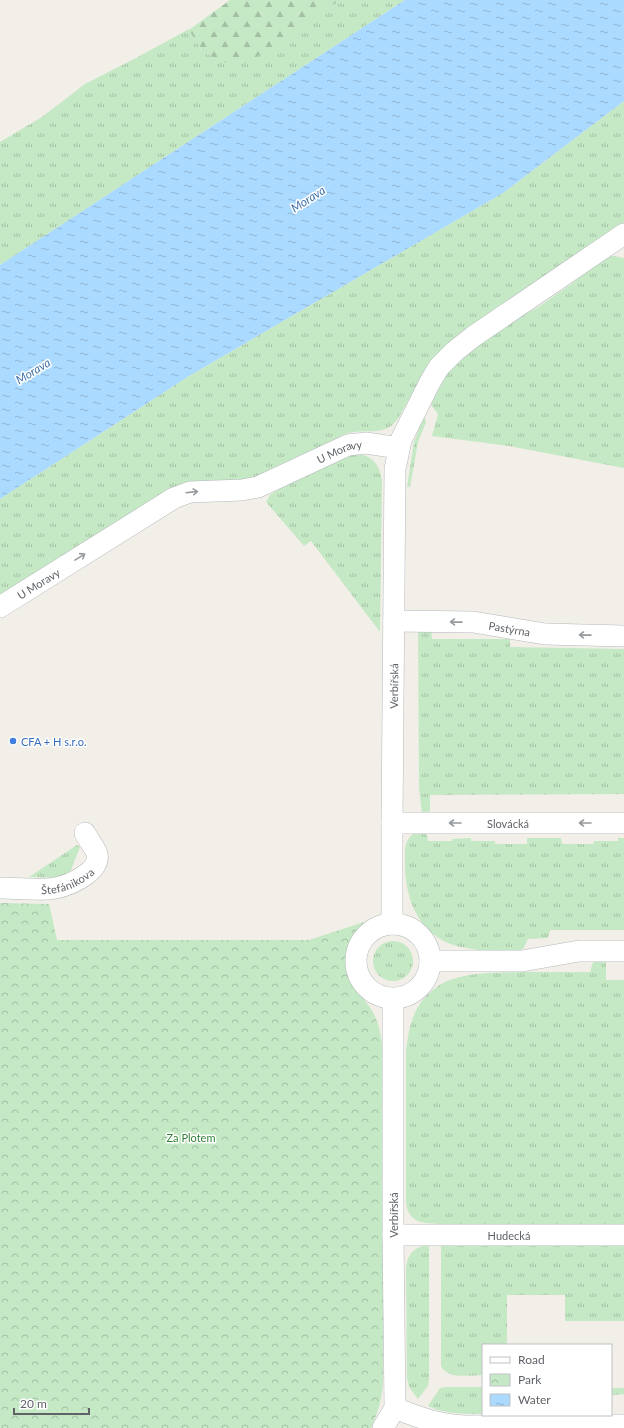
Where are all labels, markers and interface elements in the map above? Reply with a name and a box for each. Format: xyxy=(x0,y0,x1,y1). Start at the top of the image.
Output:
water label: Morava xyxy=(288,182,328,216)
water label: Morava xyxy=(13,355,53,387)
street label: U Moravy xyxy=(314,437,363,465)
one-way arrow xyxy=(186,488,199,496)
one-way arrow xyxy=(75,552,86,561)
street label: U Moravy xyxy=(14,565,62,601)
one-way arrow xyxy=(450,618,463,626)
street label: Pastýrna xyxy=(488,618,531,638)
one-way arrow xyxy=(579,631,592,639)
street label: Verbířská xyxy=(386,663,400,709)
place label: CFA + H s.r.o. xyxy=(21,735,87,748)
marker: CFA + H s.r.o. xyxy=(8,736,18,746)
street label: Slovácká xyxy=(487,817,529,830)
one-way arrow xyxy=(449,819,462,827)
one-way arrow xyxy=(579,819,592,827)
street label: Štefánikova xyxy=(41,865,96,896)
park label: Za Plotem xyxy=(167,1131,215,1144)
street label: Verbířská xyxy=(387,1192,400,1238)
street label: Hudecká xyxy=(488,1229,530,1242)
legend xyxy=(482,1344,612,1416)
text: Road xyxy=(518,1352,545,1367)
text: Park xyxy=(518,1372,542,1387)
scale bar xyxy=(14,1390,89,1416)
text: Water xyxy=(518,1392,551,1407)
text: 20 m xyxy=(20,1396,47,1411)

